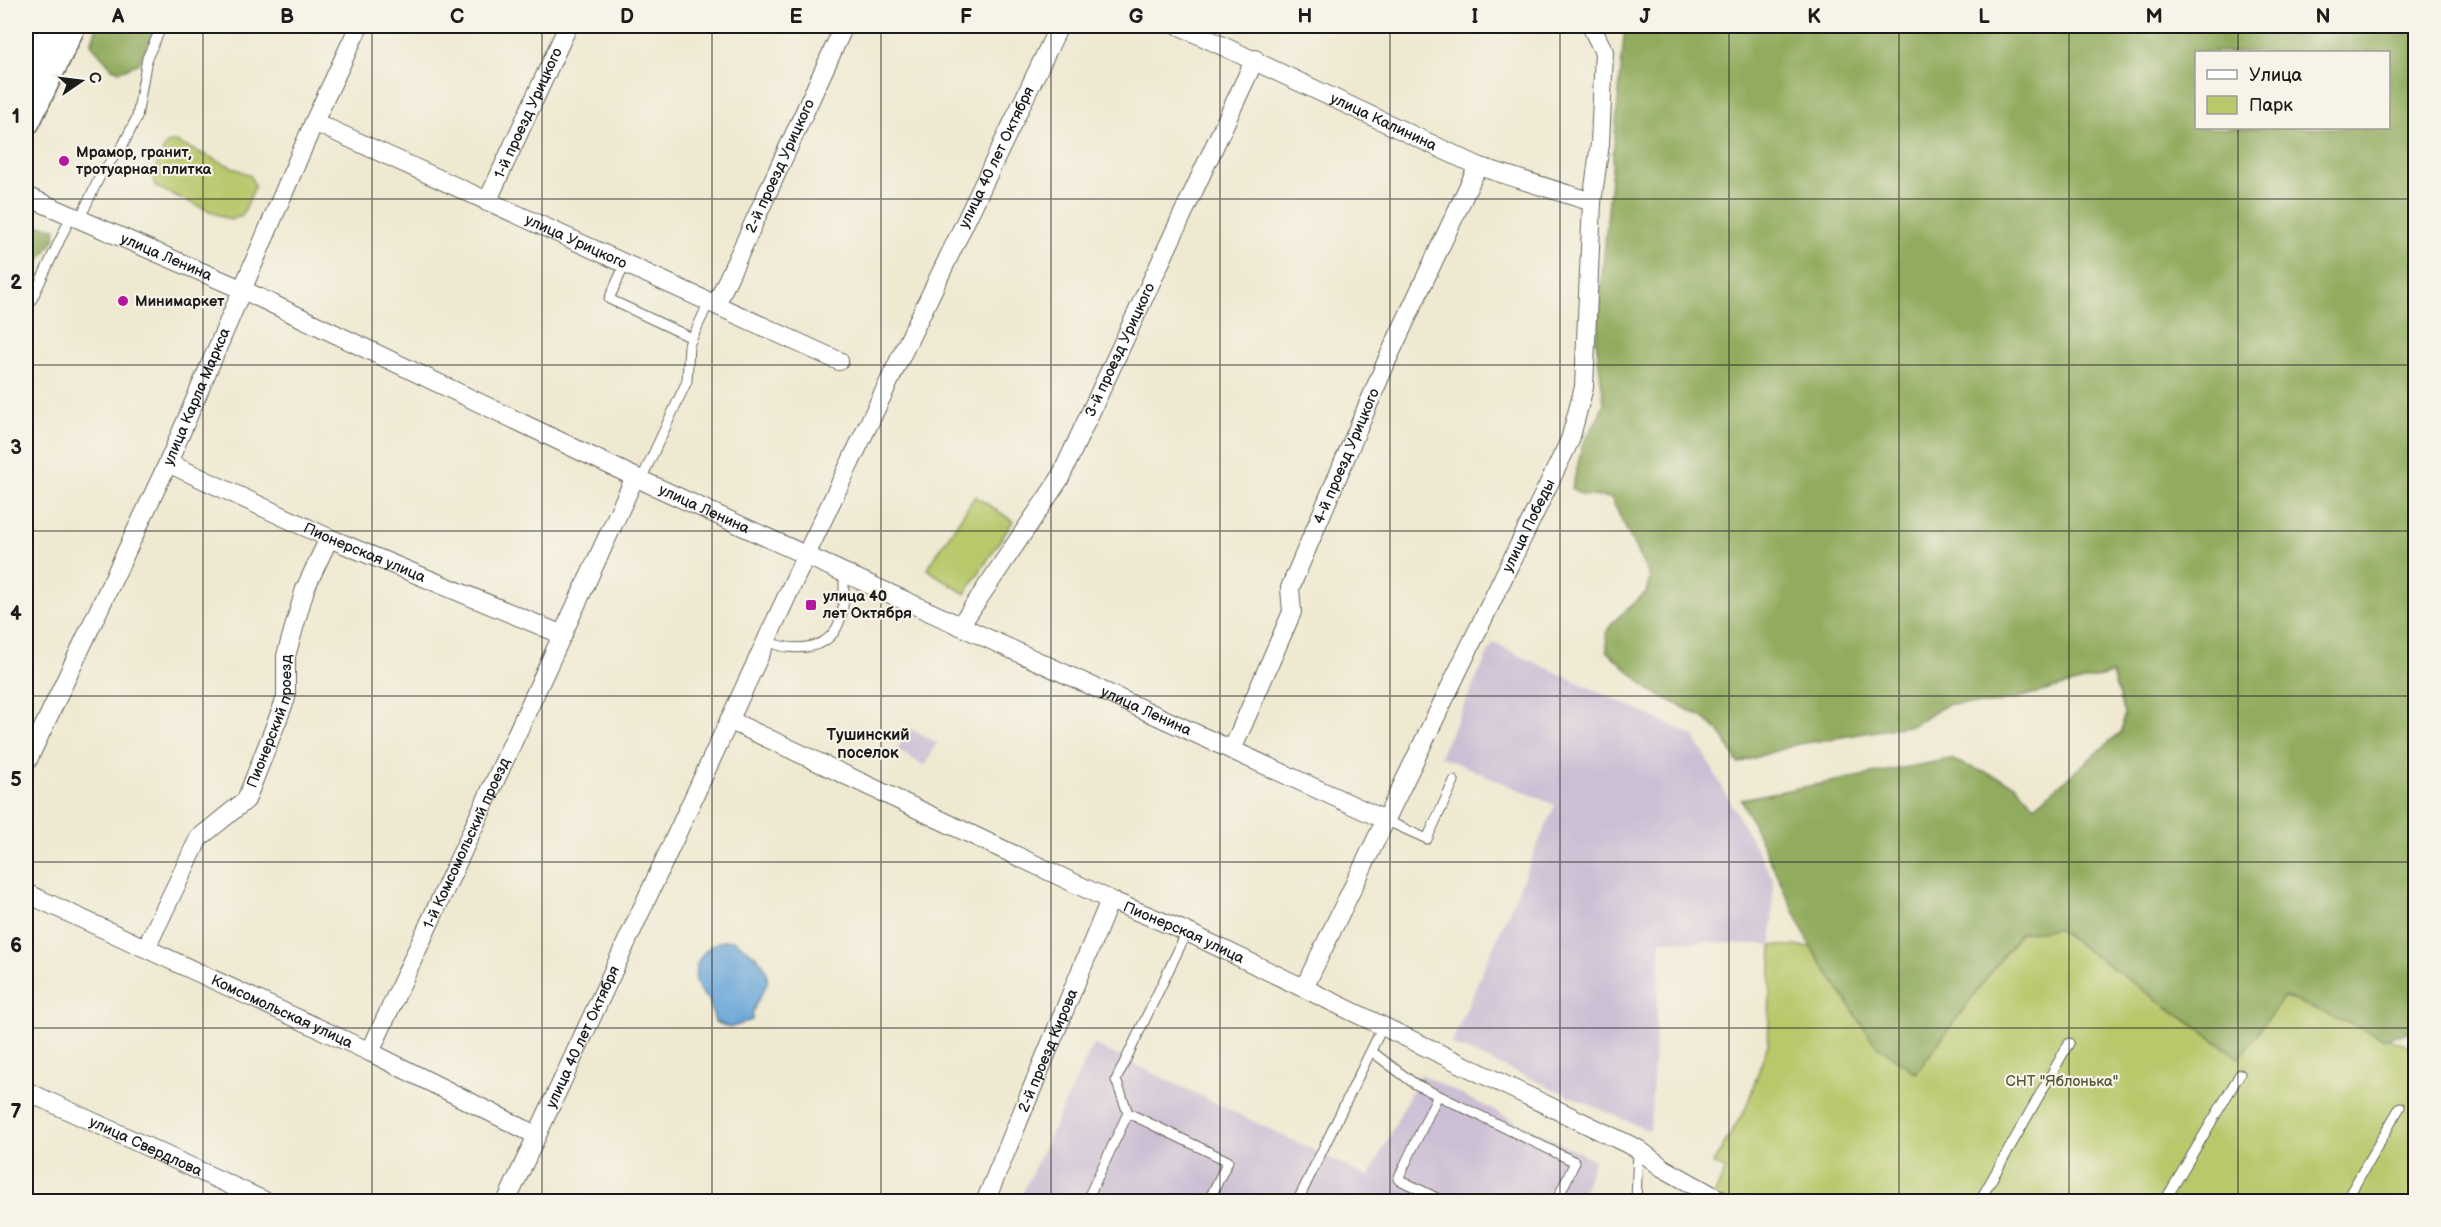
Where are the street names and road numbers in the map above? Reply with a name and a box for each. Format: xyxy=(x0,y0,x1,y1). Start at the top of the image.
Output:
street label: 1-й проезд Урицкого xyxy=(490,45,567,182)
street label: улица 40 лет Октября xyxy=(955,84,1039,231)
street label: улица Калинина xyxy=(1327,89,1440,155)
street label: 2-й проезд Урицкого xyxy=(741,96,819,236)
street label: улица Урицкого xyxy=(522,210,630,273)
street label: улица Ленина xyxy=(118,229,215,285)
street label: 3-й проезд Урицкого xyxy=(1081,280,1159,420)
street label: улица Карла Маркса xyxy=(159,325,235,469)
street label: 4-й проезд Урицкого xyxy=(1309,385,1384,527)
street label: улица Победы xyxy=(1498,476,1560,575)
street label: улица Ленина xyxy=(656,480,753,538)
street label: Пионерская улица xyxy=(300,518,428,587)
street label: Пионерский проезд xyxy=(243,655,296,791)
street label: улица Ленина xyxy=(1098,682,1195,740)
street label: 1-й Комсомольский проезд xyxy=(419,755,514,932)
street label: Пионерская улица xyxy=(1120,898,1247,968)
street label: улица 40 лет Октября xyxy=(542,963,624,1111)
street label: Комсомольская улица xyxy=(208,971,356,1053)
street label: 2-й проезд Кирова xyxy=(1014,986,1082,1115)
street label: улица Свердлова xyxy=(86,1112,205,1181)

